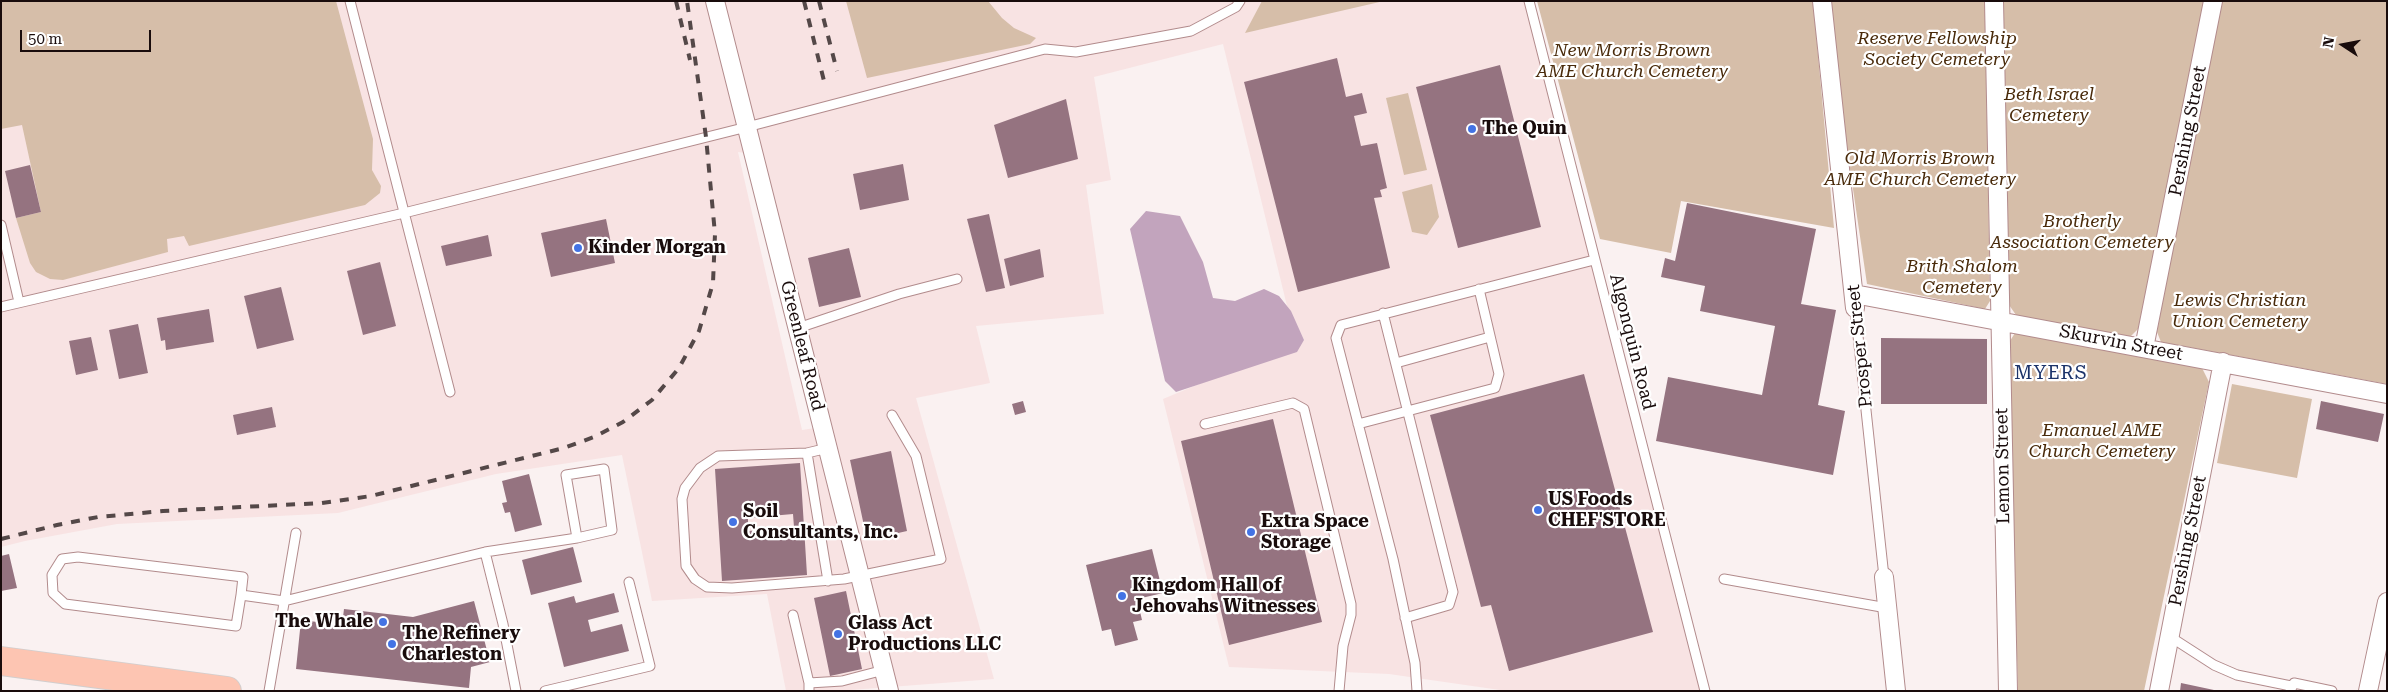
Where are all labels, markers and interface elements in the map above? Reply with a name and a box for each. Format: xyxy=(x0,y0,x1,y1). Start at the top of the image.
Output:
scale bar xyxy=(22,20,154,52)
north arrow xyxy=(2318,20,2368,70)
park label: Reserve Fellowship Society Cemetery xyxy=(1857,28,2017,70)
text: 50 m xyxy=(28,30,62,48)
text: N xyxy=(2319,35,2337,49)
park label: New Morris Brown AME Church Cemetery xyxy=(1536,40,1728,82)
street label: Pershing Street xyxy=(2165,64,2211,198)
park label: Beth Israel Cemetery xyxy=(2004,84,2094,126)
place label: The Quin xyxy=(1482,118,1567,140)
marker: The Quin xyxy=(1466,123,1478,135)
park label: Old Morris Brown AME Church Cemetery xyxy=(1824,148,2016,190)
park label: Brotherly Association Cemetery xyxy=(1990,211,2174,253)
place label: Kinder Morgan xyxy=(588,237,726,259)
marker: Kinder Morgan xyxy=(572,242,584,254)
park label: Brith Shalom Cemetery xyxy=(1906,256,2018,298)
street label: Algonquin Road xyxy=(1605,272,1659,412)
street label: Greenleaf Road xyxy=(775,279,829,413)
street label: Prosper Street xyxy=(1843,283,1877,409)
park label: Lewis Christian Union Cemetery xyxy=(2172,290,2308,332)
street label: Skurvin Street xyxy=(2057,320,2185,366)
district label: MYERS xyxy=(2014,362,2088,384)
street label: Lemon Street xyxy=(1991,408,2015,524)
park label: Emanuel AME Church Cemetery xyxy=(2029,420,2175,462)
street label: Pershing Street xyxy=(2165,474,2211,608)
place label: US Foods CHEF'STORE xyxy=(1548,489,1666,532)
place label: Soil Consultants, Inc. xyxy=(743,501,898,544)
marker: US Foods CHEF'STORE xyxy=(1532,504,1544,516)
place label: Extra Space Storage xyxy=(1261,511,1369,554)
marker: Soil Consultants, Inc. xyxy=(727,516,739,528)
marker: Extra Space Storage xyxy=(1245,526,1257,538)
place label: Kingdom Hall of Jehovahs Witnesses xyxy=(1132,575,1316,618)
marker: Kingdom Hall of Jehovahs Witnesses xyxy=(1116,590,1128,602)
place label: The Whale xyxy=(275,611,373,633)
place label: Glass Act Productions LLC xyxy=(848,613,1001,656)
marker: The Whale xyxy=(377,616,389,628)
place label: The Refinery Charleston xyxy=(402,623,520,666)
marker: Glass Act Productions LLC xyxy=(832,628,844,640)
marker: The Refinery Charleston xyxy=(386,638,398,650)

